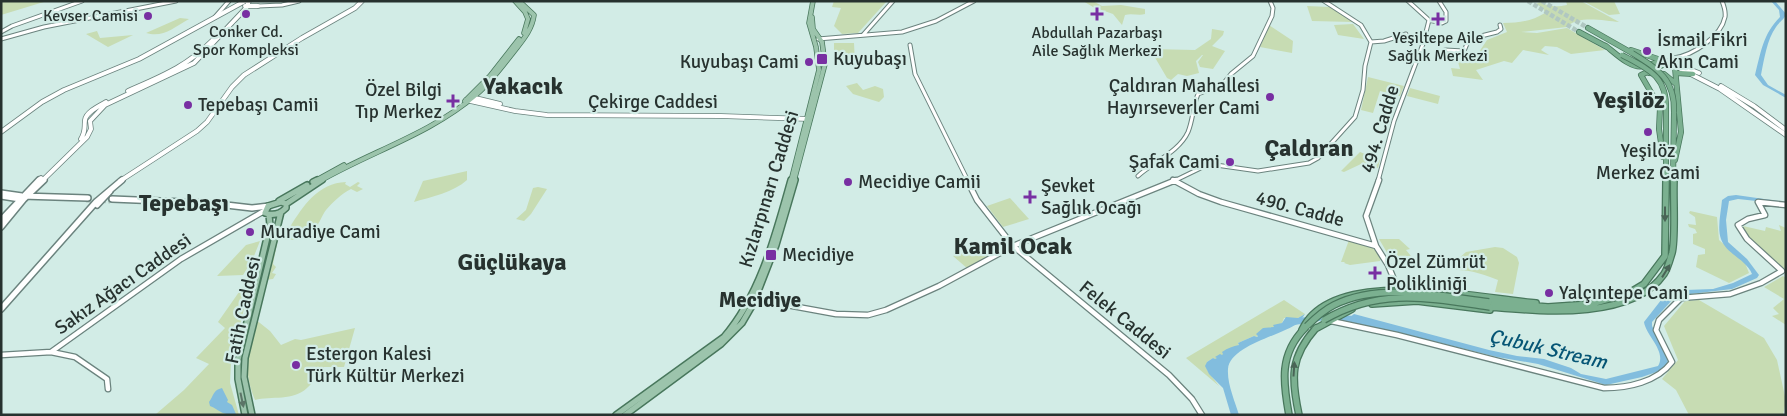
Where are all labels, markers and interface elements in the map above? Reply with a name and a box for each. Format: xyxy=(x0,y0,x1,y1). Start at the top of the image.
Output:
place label: Kevser Camisi xyxy=(43,6,138,26)
marker: Abdullah Pazarbaşı Aile Sağlık Merkezi xyxy=(1090,7,1104,21)
marker: Conker Cd. Spor Kompleksi xyxy=(240,8,252,20)
marker: Kevser Camisi xyxy=(142,10,154,22)
marker: Yeşiltepe Aile Sağlık Merkezi xyxy=(1431,12,1445,26)
place label: Conker Cd. Spor Kompleksi xyxy=(193,22,299,60)
place label: Abdullah Pazarbaşı Aile Sağlık Merkezi xyxy=(1032,23,1162,61)
place label: Yeşiltepe Aile Sağlık Merkezi xyxy=(1388,28,1488,66)
place label: İsmail Fikri Akın Cami xyxy=(1657,28,1748,74)
marker: İsmail Fikri Akın Cami xyxy=(1641,45,1653,57)
place label: Kuyubaşı xyxy=(833,47,907,71)
place label: Kuyubaşı Cami xyxy=(680,50,799,74)
marker: Kuyubaşı xyxy=(815,52,829,66)
marker: Kuyubaşı Cami xyxy=(803,56,815,68)
district label: Yakacık xyxy=(482,71,564,101)
place label: Çaldıran Mahallesi Hayırseverler Cami xyxy=(1107,74,1260,120)
place label: Özel Bilgi Tıp Merkez xyxy=(355,78,442,124)
street label: 494. Cadde xyxy=(1355,82,1405,176)
district label: Yeşilöz xyxy=(1592,85,1665,115)
street label: Çekirge Caddesi xyxy=(588,90,718,114)
marker: Çaldıran Mahallesi Hayırseverler Cami xyxy=(1264,91,1276,103)
place label: Tepebaşı Camii xyxy=(198,93,319,117)
marker: Özel Bilgi Tıp Merkez xyxy=(446,94,460,108)
marker: Tepebaşı Camii xyxy=(182,99,194,111)
street label: Kızlarpınarı Caddesi xyxy=(734,108,804,270)
marker: Yeşilöz Merkez Cami xyxy=(1642,126,1654,138)
district label: Çaldıran xyxy=(1264,133,1354,163)
place label: Yeşilöz Merkez Cami xyxy=(1596,139,1700,185)
place label: Şafak Cami xyxy=(1129,150,1220,174)
marker: Şafak Cami xyxy=(1224,156,1236,168)
place label: Mecidiye Camii xyxy=(858,170,981,194)
place label: Şevket Sağlık Ocağı xyxy=(1041,174,1142,220)
marker: Mecidiye Camii xyxy=(842,176,854,188)
street label: 490. Cadde xyxy=(1253,186,1347,232)
district label: Tepebaşı xyxy=(139,188,229,218)
marker: Şevket Sağlık Ocağı xyxy=(1023,190,1037,204)
one-way arrow xyxy=(1661,206,1669,222)
place label: Muradiye Cami xyxy=(260,220,381,244)
marker: Muradiye Cami xyxy=(244,226,256,238)
street label: Sakız Ağacı Caddesi xyxy=(50,228,196,340)
district label: Kamil Ocak xyxy=(954,231,1073,261)
place label: Mecidiye xyxy=(782,243,854,267)
district label: Güçlükaya xyxy=(457,247,567,277)
marker: Mecidiye xyxy=(764,248,778,262)
place label: Özel Zümrüt Polikliniği xyxy=(1386,250,1486,296)
street label: Fatih Caddesi xyxy=(220,254,266,366)
one-way arrow xyxy=(1661,264,1671,278)
marker: Özel Zümrüt Polikliniği xyxy=(1368,266,1382,280)
street label: Felek Caddesi xyxy=(1074,276,1176,364)
place label: Yalçıntepe Cami xyxy=(1559,281,1688,305)
district label: Mecidiye xyxy=(719,287,801,313)
marker: Yalçıntepe Cami xyxy=(1543,287,1555,299)
water label: Çubuk Stream xyxy=(1487,323,1610,375)
place label: Estergon Kalesi Türk Kültür Merkezi xyxy=(306,342,465,388)
marker: Estergon Kalesi Türk Kültür Merkezi xyxy=(290,359,302,371)
one-way arrow xyxy=(1290,360,1298,376)
one-way arrow xyxy=(238,392,246,407)

